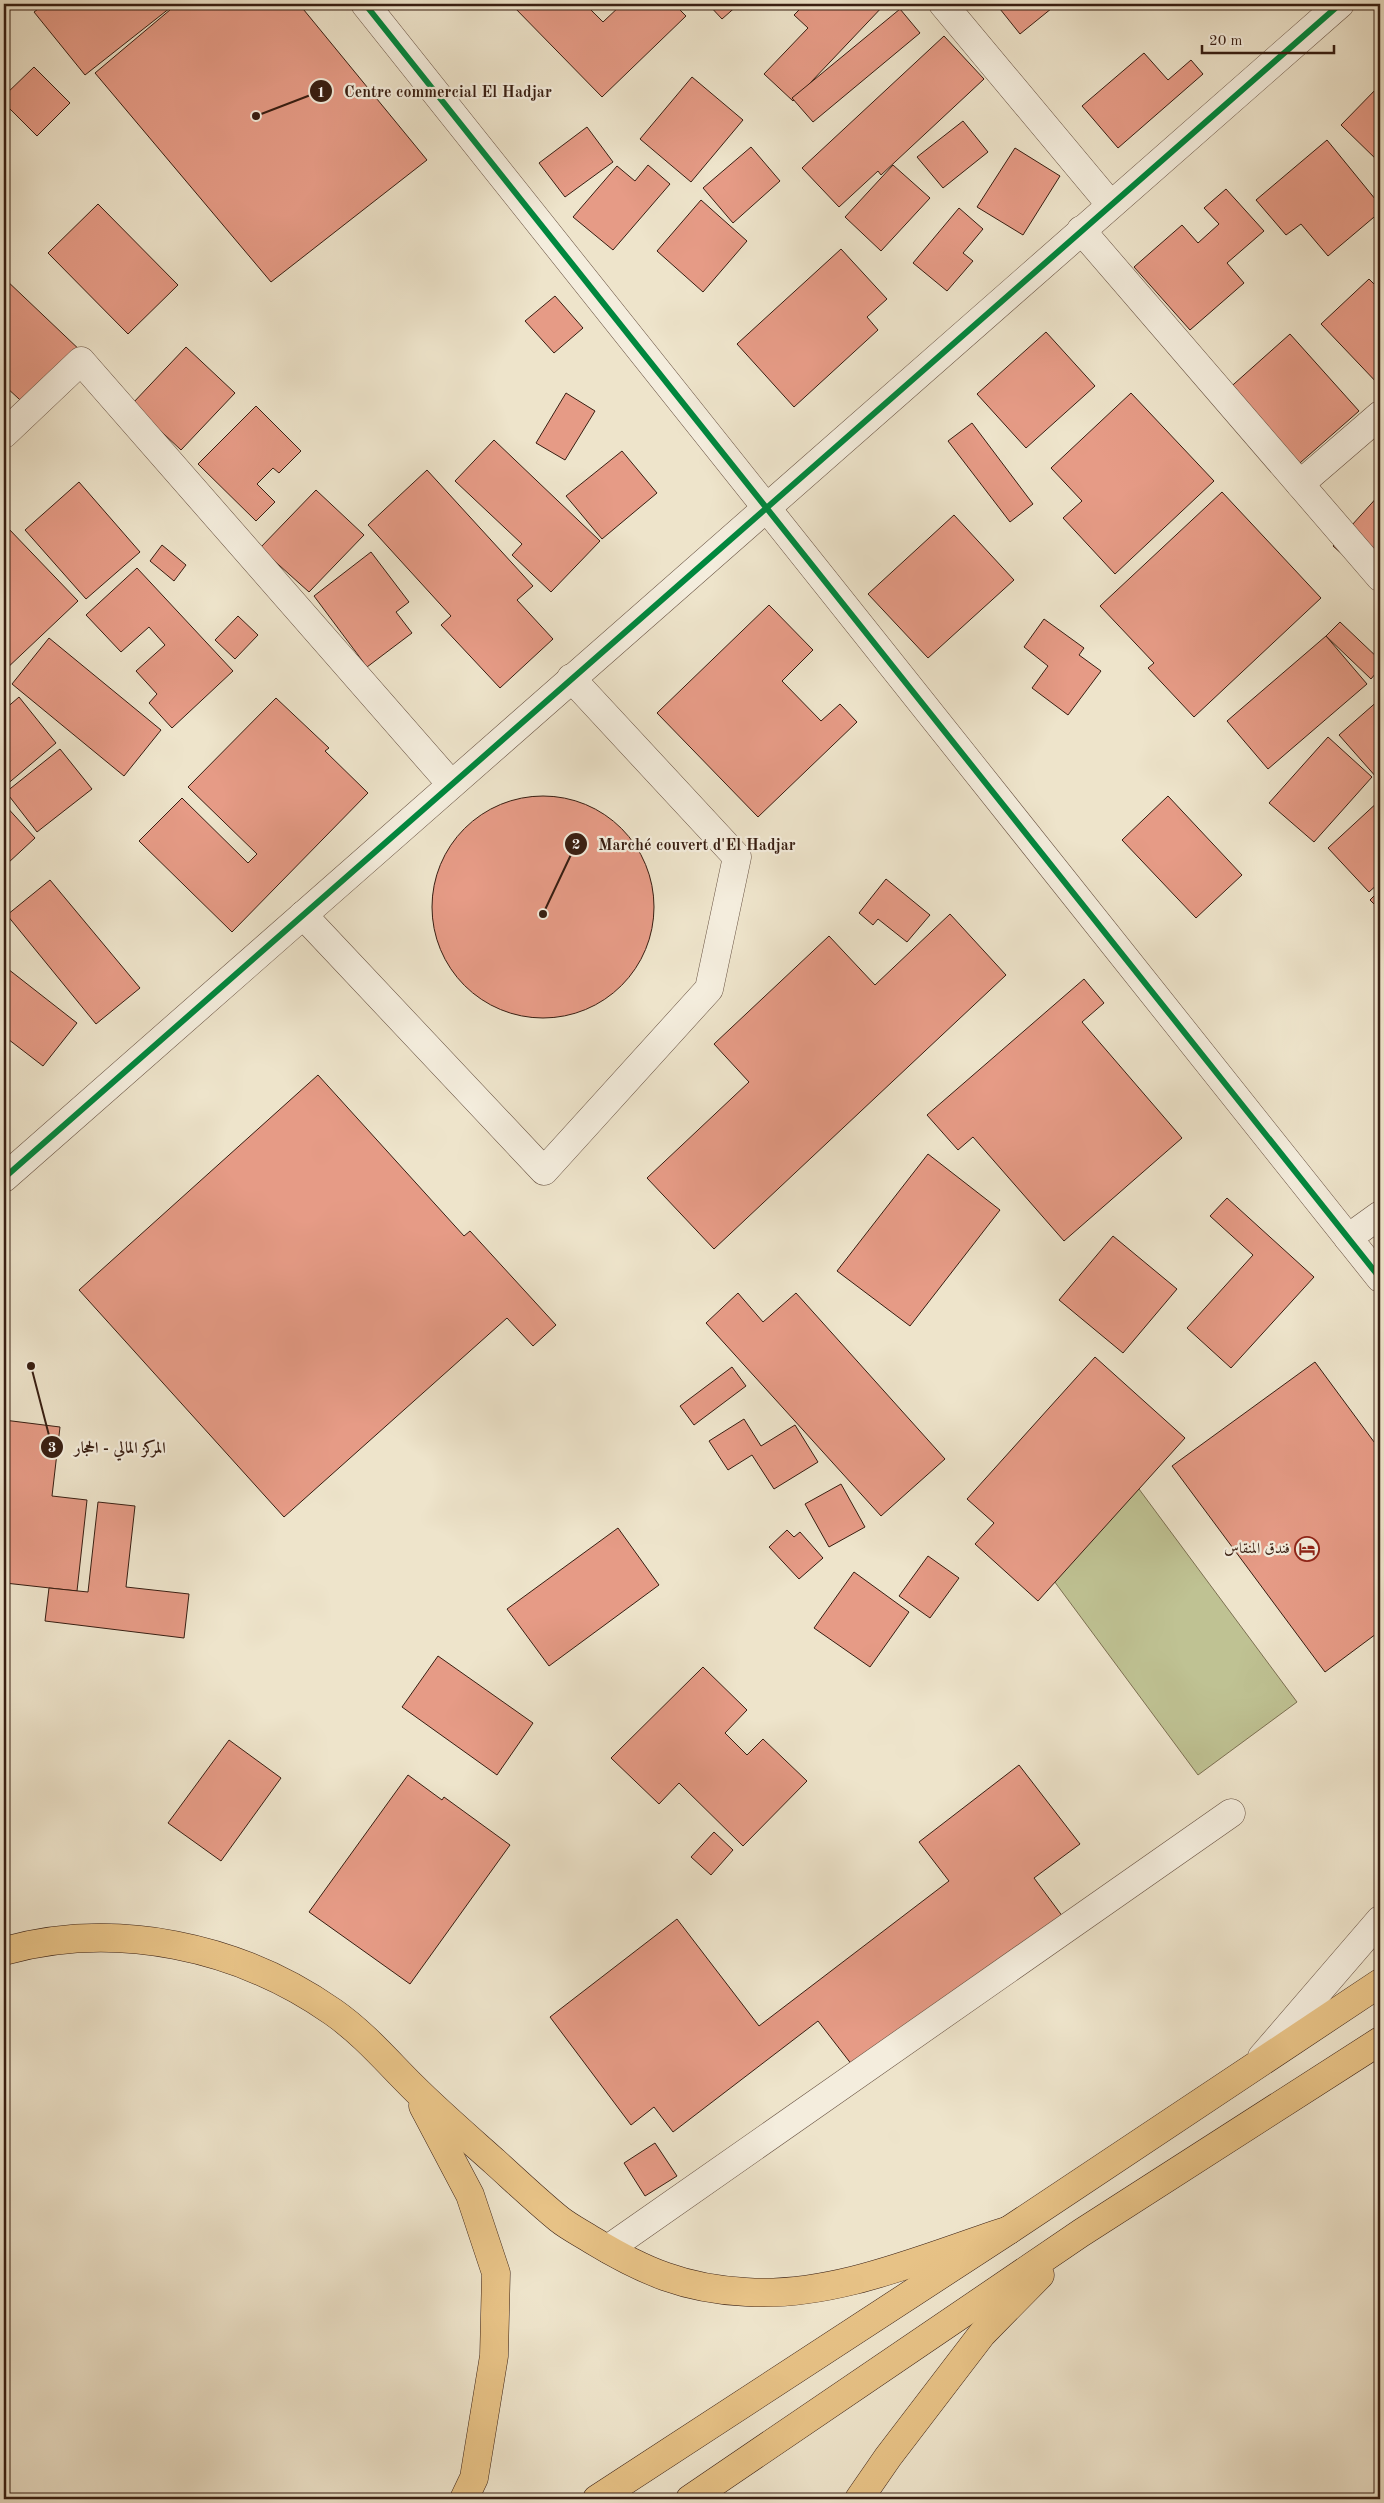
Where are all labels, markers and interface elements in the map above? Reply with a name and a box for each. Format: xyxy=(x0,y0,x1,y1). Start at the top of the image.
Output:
scale bar xyxy=(1202,22,1334,54)
text: 20 m xyxy=(1209,34,1243,49)
callout: Centre commercial El Hadjar xyxy=(309,76,562,107)
text: Centre commercial El Hadjar xyxy=(344,85,552,101)
text: 1 xyxy=(317,86,325,101)
callout: Marché couvert d'El Hadjar xyxy=(563,829,806,860)
text: 2 xyxy=(572,838,580,853)
text: Marché couvert d'El Hadjar xyxy=(598,838,796,854)
callout: المركز المالي - الحجار xyxy=(39,1432,176,1463)
text: المركز المالي - الحجار xyxy=(72,1439,166,1461)
text: 3 xyxy=(48,1441,56,1456)
hotel icon: فندق المنقاس xyxy=(1294,1536,1320,1562)
place label: فندق المنقاس xyxy=(1224,1542,1290,1557)

